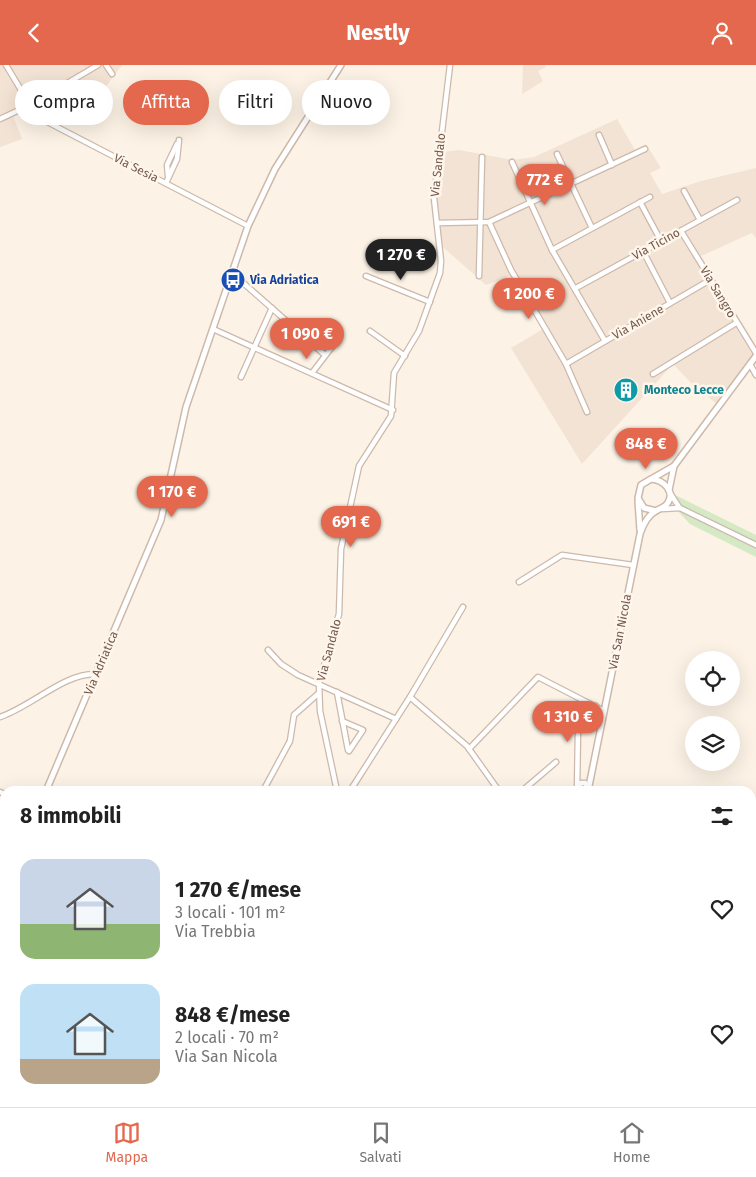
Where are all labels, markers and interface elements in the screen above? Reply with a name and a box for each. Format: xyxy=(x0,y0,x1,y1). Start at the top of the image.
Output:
icon: back xyxy=(20,19,48,47)
text: Nestly xyxy=(346,19,410,46)
icon: person xyxy=(708,19,736,47)
chip: Compra xyxy=(15,80,113,125)
chip: Affitta xyxy=(123,80,209,125)
chip: Filtri xyxy=(219,80,292,125)
chip: Nuovo xyxy=(302,80,390,125)
street label: Via Sandalo xyxy=(428,132,448,198)
street label: Via Sesia xyxy=(111,151,161,185)
pin: 772 € xyxy=(510,163,580,206)
text: 772 € xyxy=(527,170,563,189)
street label: Via Ticino xyxy=(630,225,682,263)
pin: 1 270 € xyxy=(355,239,447,281)
text: 1 270 € xyxy=(376,245,426,264)
street label: Via Sangro xyxy=(697,264,739,320)
bus stop icon: Via Adriatica xyxy=(220,267,246,293)
place label: Via Adriatica xyxy=(249,273,319,287)
pin: 1 200 € xyxy=(483,277,575,320)
text: 1 200 € xyxy=(503,284,555,303)
street label: Via Aniene xyxy=(610,302,666,342)
pin: 1 090 € xyxy=(261,317,353,360)
text: 1 090 € xyxy=(281,324,333,343)
building icon: Monteco Lecce xyxy=(613,377,639,403)
place label: Monteco Lecce xyxy=(644,383,724,397)
pin: 848 € xyxy=(611,427,681,470)
text: 848 € xyxy=(626,434,666,453)
pin: 1 170 € xyxy=(126,475,218,518)
text: 1 170 € xyxy=(148,482,196,501)
pin: 691 € xyxy=(316,505,386,548)
text: 691 € xyxy=(332,512,370,531)
street label: Via San Nicola xyxy=(606,593,634,671)
street label: Via Sandalo xyxy=(314,617,344,683)
street label: Via Adriatica xyxy=(81,629,121,697)
map controls xyxy=(685,651,740,771)
button: locate xyxy=(685,651,740,706)
pin: 1 310 € xyxy=(522,701,614,743)
text: 1 310 € xyxy=(543,707,593,726)
button: layers xyxy=(685,716,740,771)
icon: filters xyxy=(708,802,736,830)
text: 8 immobili xyxy=(20,803,121,829)
text: 1 270 €/mese xyxy=(175,877,301,903)
icon: home xyxy=(60,879,120,939)
icon: heart xyxy=(708,895,736,923)
text: 3 locali · 101 m² xyxy=(175,903,285,922)
text: Via Trebbia xyxy=(175,922,256,941)
text: 848 €/mese xyxy=(175,1002,290,1028)
icon: home xyxy=(60,1004,120,1064)
icon: heart xyxy=(708,1020,736,1048)
text: 2 locali · 70 m² xyxy=(175,1028,279,1047)
text: Via San Nicola xyxy=(175,1047,278,1066)
tab: Mappa xyxy=(106,1119,148,1166)
tab: Salvati xyxy=(359,1119,402,1166)
tab: Home xyxy=(613,1119,650,1166)

